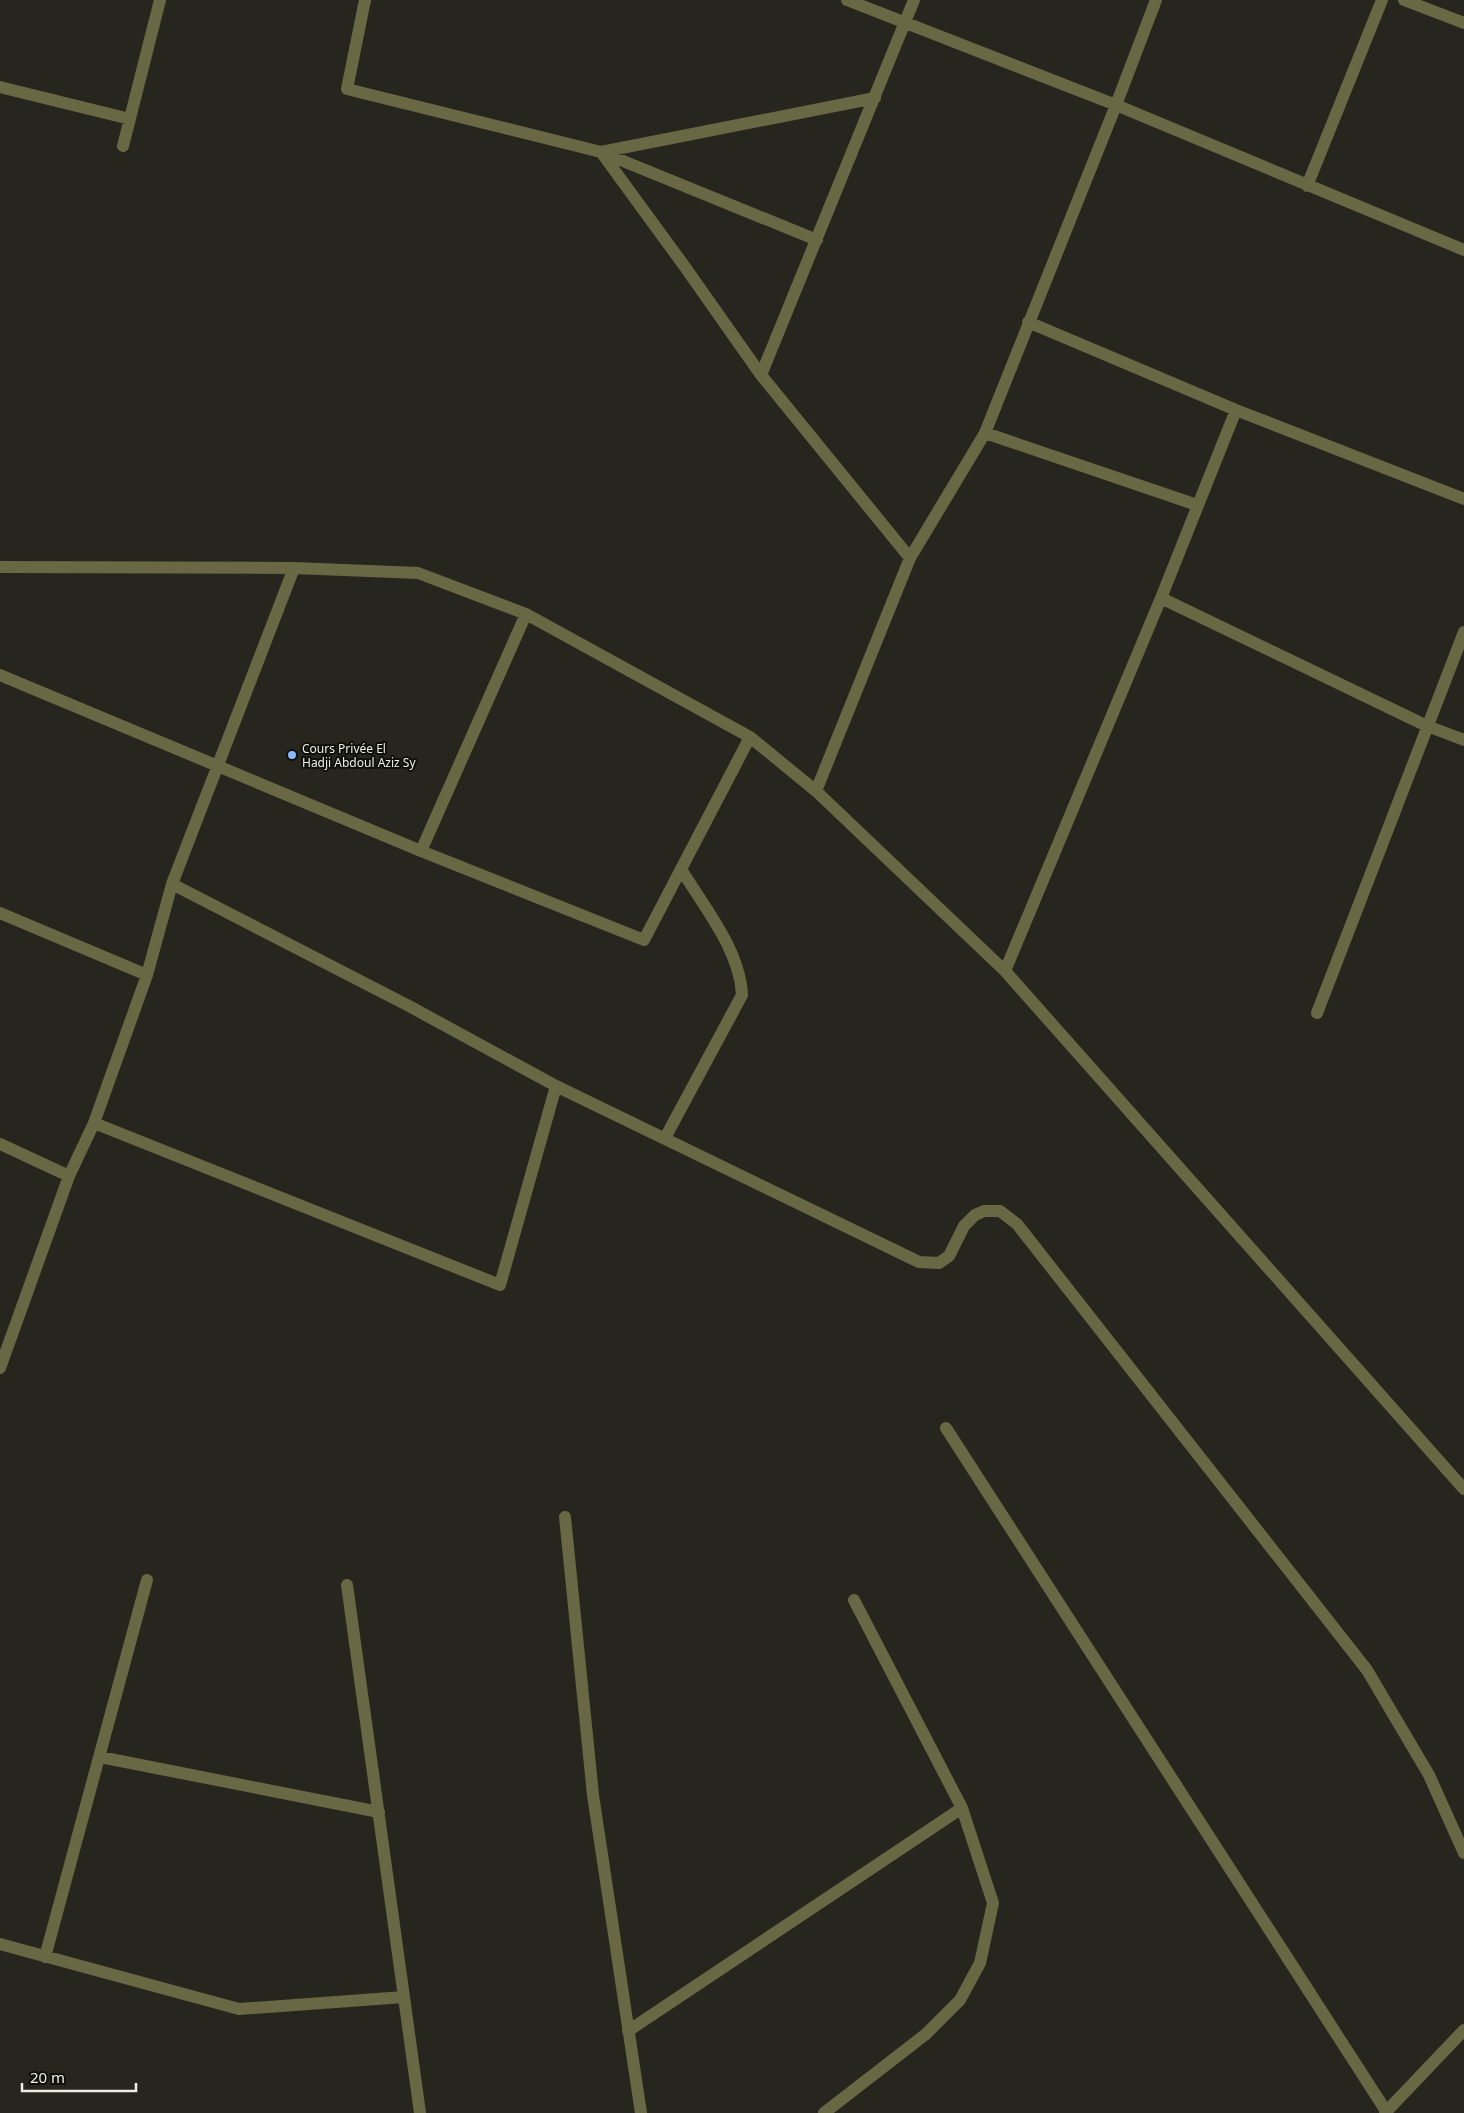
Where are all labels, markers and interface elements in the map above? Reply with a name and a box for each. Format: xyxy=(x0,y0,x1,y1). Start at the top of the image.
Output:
place label: Cours Privée El Hadji Abdoul Aziz Sy xyxy=(302,740,416,771)
marker: Cours Privée El Hadji Abdoul Aziz Sy xyxy=(286,749,298,761)
scale bar xyxy=(22,2060,136,2092)
text: 20 m xyxy=(30,2067,65,2087)

